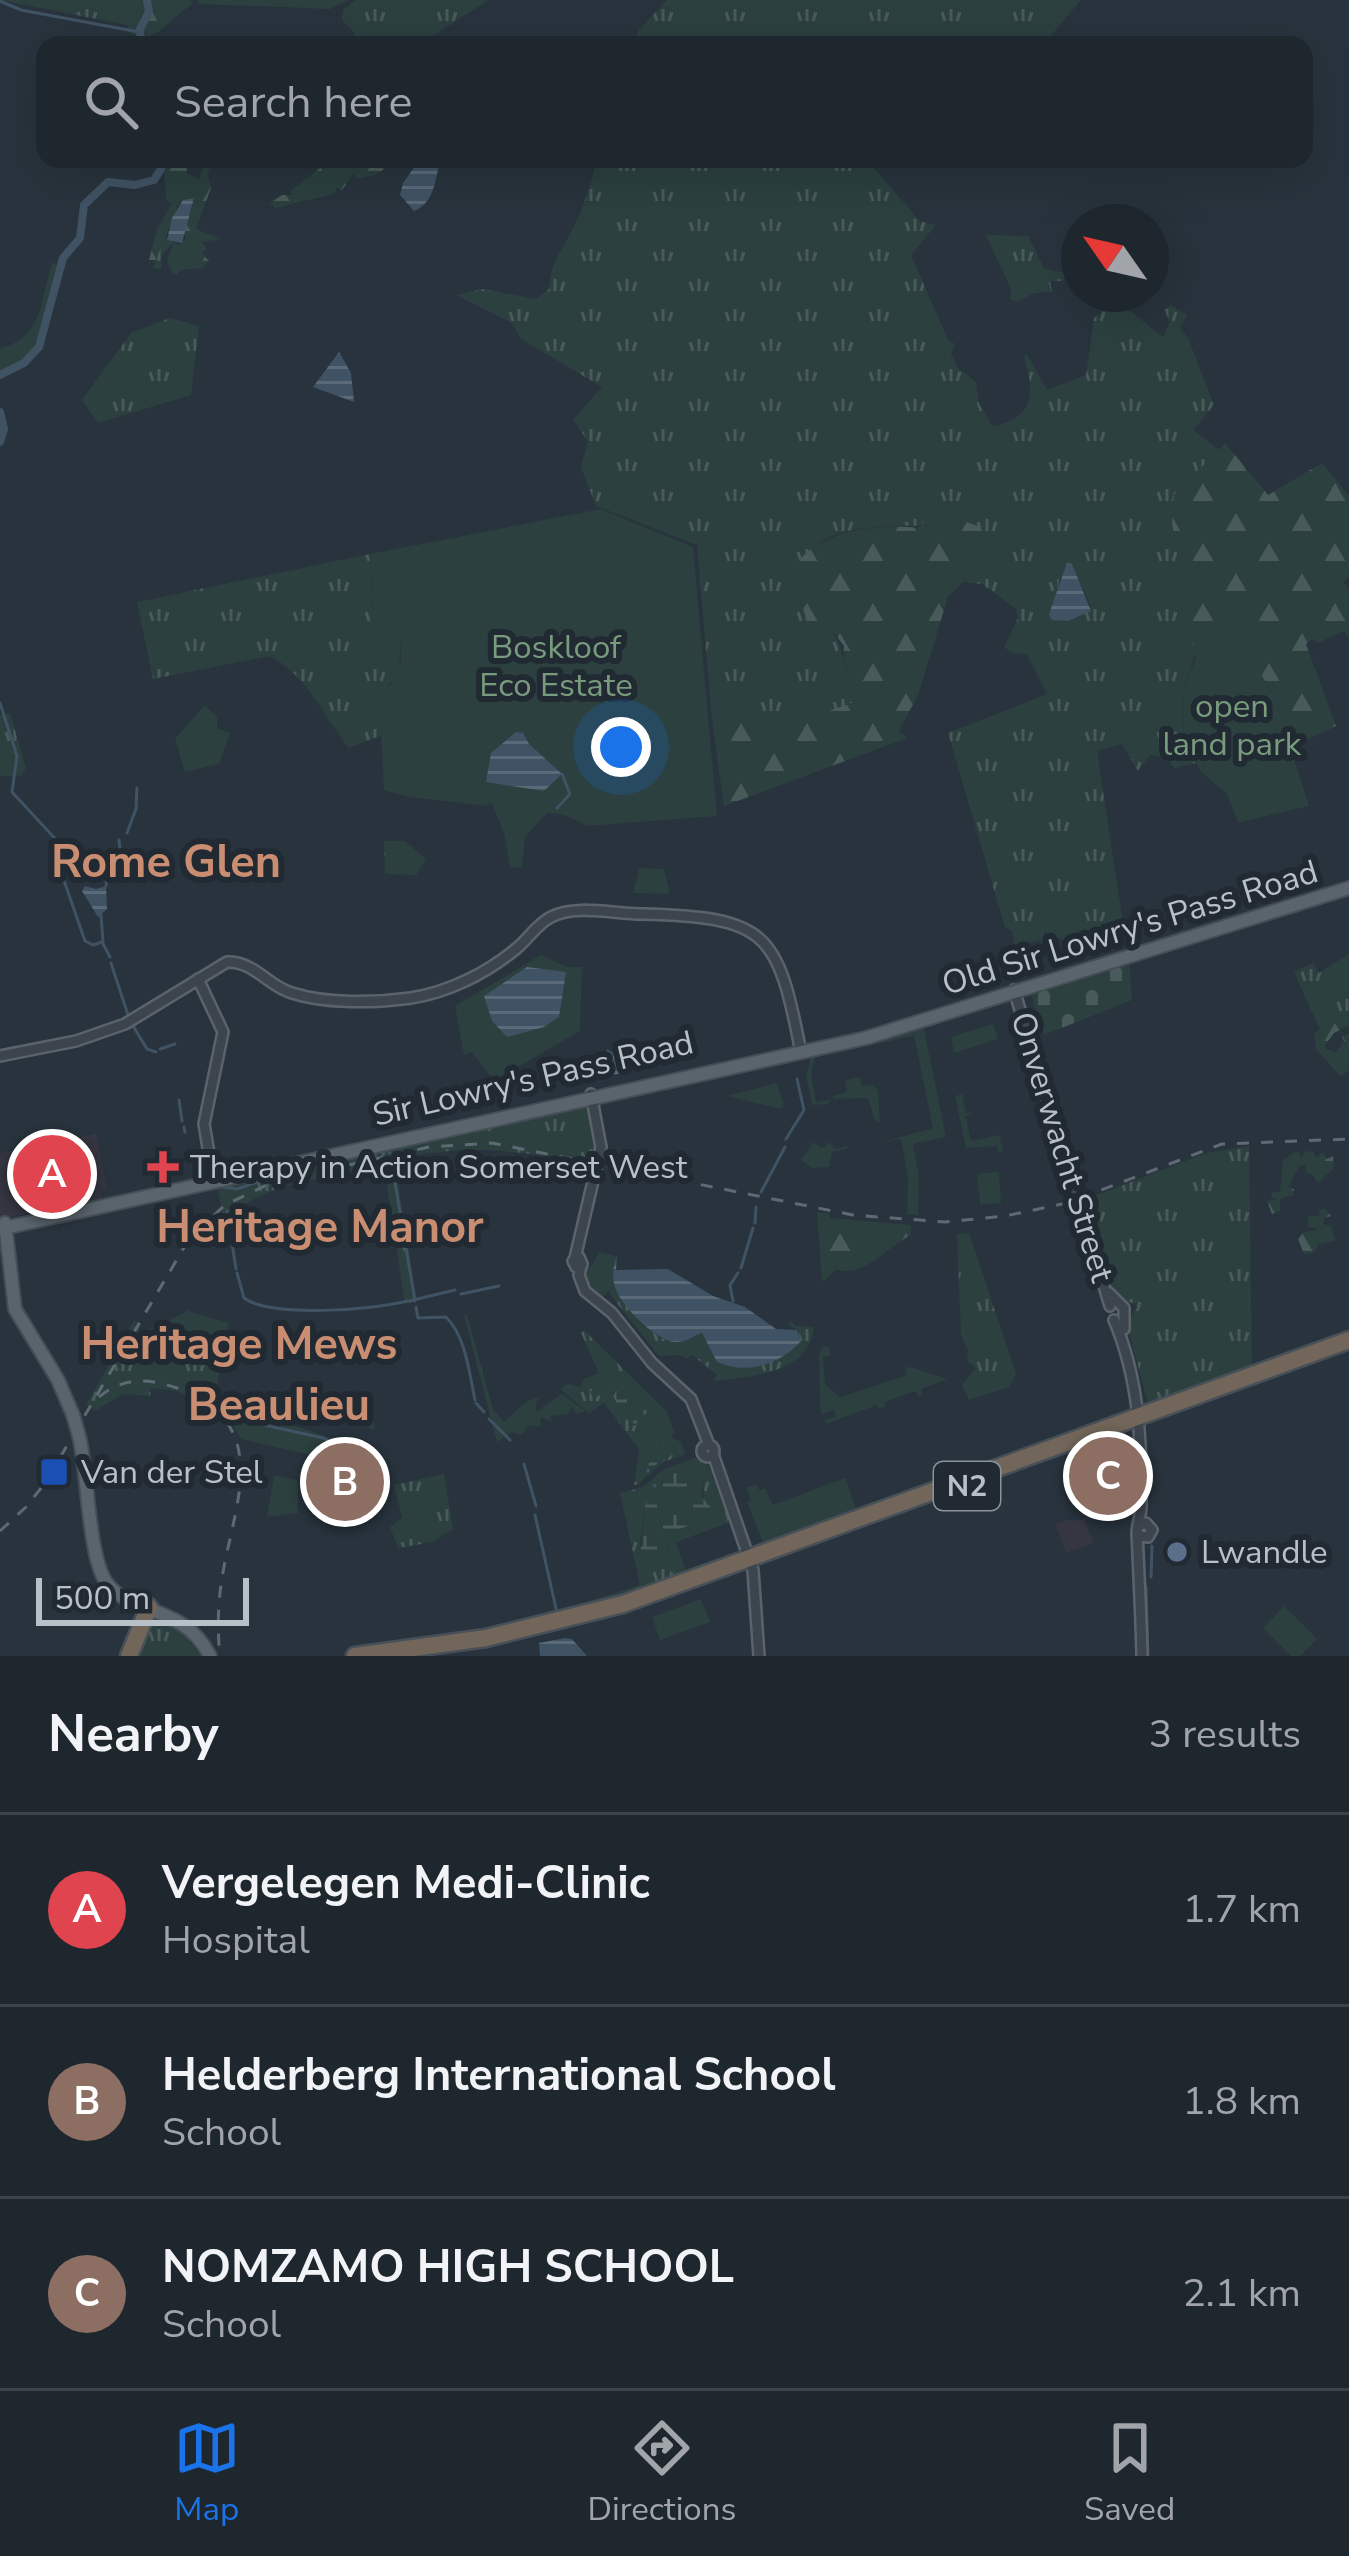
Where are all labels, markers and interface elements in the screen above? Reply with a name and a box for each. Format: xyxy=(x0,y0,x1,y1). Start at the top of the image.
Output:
search box xyxy=(36,36,1313,168)
icon: search xyxy=(78,69,144,135)
text: Search here xyxy=(174,72,413,133)
north arrow xyxy=(1061,204,1169,312)
park label: Boskloof Eco Estate xyxy=(479,625,633,708)
park label: open land park xyxy=(1163,684,1302,767)
your location xyxy=(591,717,651,777)
district label: Rome Glen xyxy=(51,832,281,893)
street label: Old Sir Lowry's Pass Road xyxy=(937,849,1323,1007)
street label: Onverwacht Street xyxy=(1000,1007,1125,1288)
street label: Sir Lowry's Pass Road xyxy=(368,1020,698,1138)
pin: A xyxy=(13,1129,91,1219)
place label: Therapy in Action Somerset West xyxy=(190,1145,688,1190)
marker: Therapy in Action Somerset West xyxy=(147,1151,179,1183)
district label: Heritage Manor xyxy=(156,1197,484,1258)
district label: Heritage Mews xyxy=(81,1314,397,1375)
district label: Beaulieu xyxy=(188,1375,370,1436)
pin: C xyxy=(1069,1431,1147,1521)
pin: B xyxy=(306,1437,384,1527)
place label: Van der Stel xyxy=(80,1450,263,1495)
marker: Van der Stel xyxy=(38,1456,70,1488)
road number: N2 xyxy=(934,1462,1000,1510)
place label: Lwandle xyxy=(1201,1530,1328,1575)
marker: Lwandle xyxy=(1164,1539,1190,1565)
scale bar xyxy=(36,1572,249,1625)
text: 500 m xyxy=(54,1576,150,1621)
text: Nearby xyxy=(48,1699,219,1769)
text: 3 results xyxy=(1149,1708,1301,1761)
text: Vergelegen Medi-Clinic xyxy=(162,1853,650,1914)
text: A xyxy=(72,1883,102,1936)
text: 1.7 km xyxy=(1182,1883,1301,1936)
text: Hospital xyxy=(162,1914,310,1967)
text: Helderberg International School xyxy=(162,2045,836,2106)
text: B xyxy=(74,2075,100,2128)
text: 1.8 km xyxy=(1182,2075,1301,2128)
text: School xyxy=(162,2106,281,2159)
text: NOMZAMO HIGH SCHOOL xyxy=(162,2237,734,2298)
text: C xyxy=(74,2267,100,2320)
text: 2.1 km xyxy=(1182,2267,1301,2320)
text: School xyxy=(162,2298,281,2351)
tab: Map xyxy=(174,2415,240,2532)
tab: Directions xyxy=(588,2415,736,2532)
tab: Saved xyxy=(1084,2415,1175,2532)

